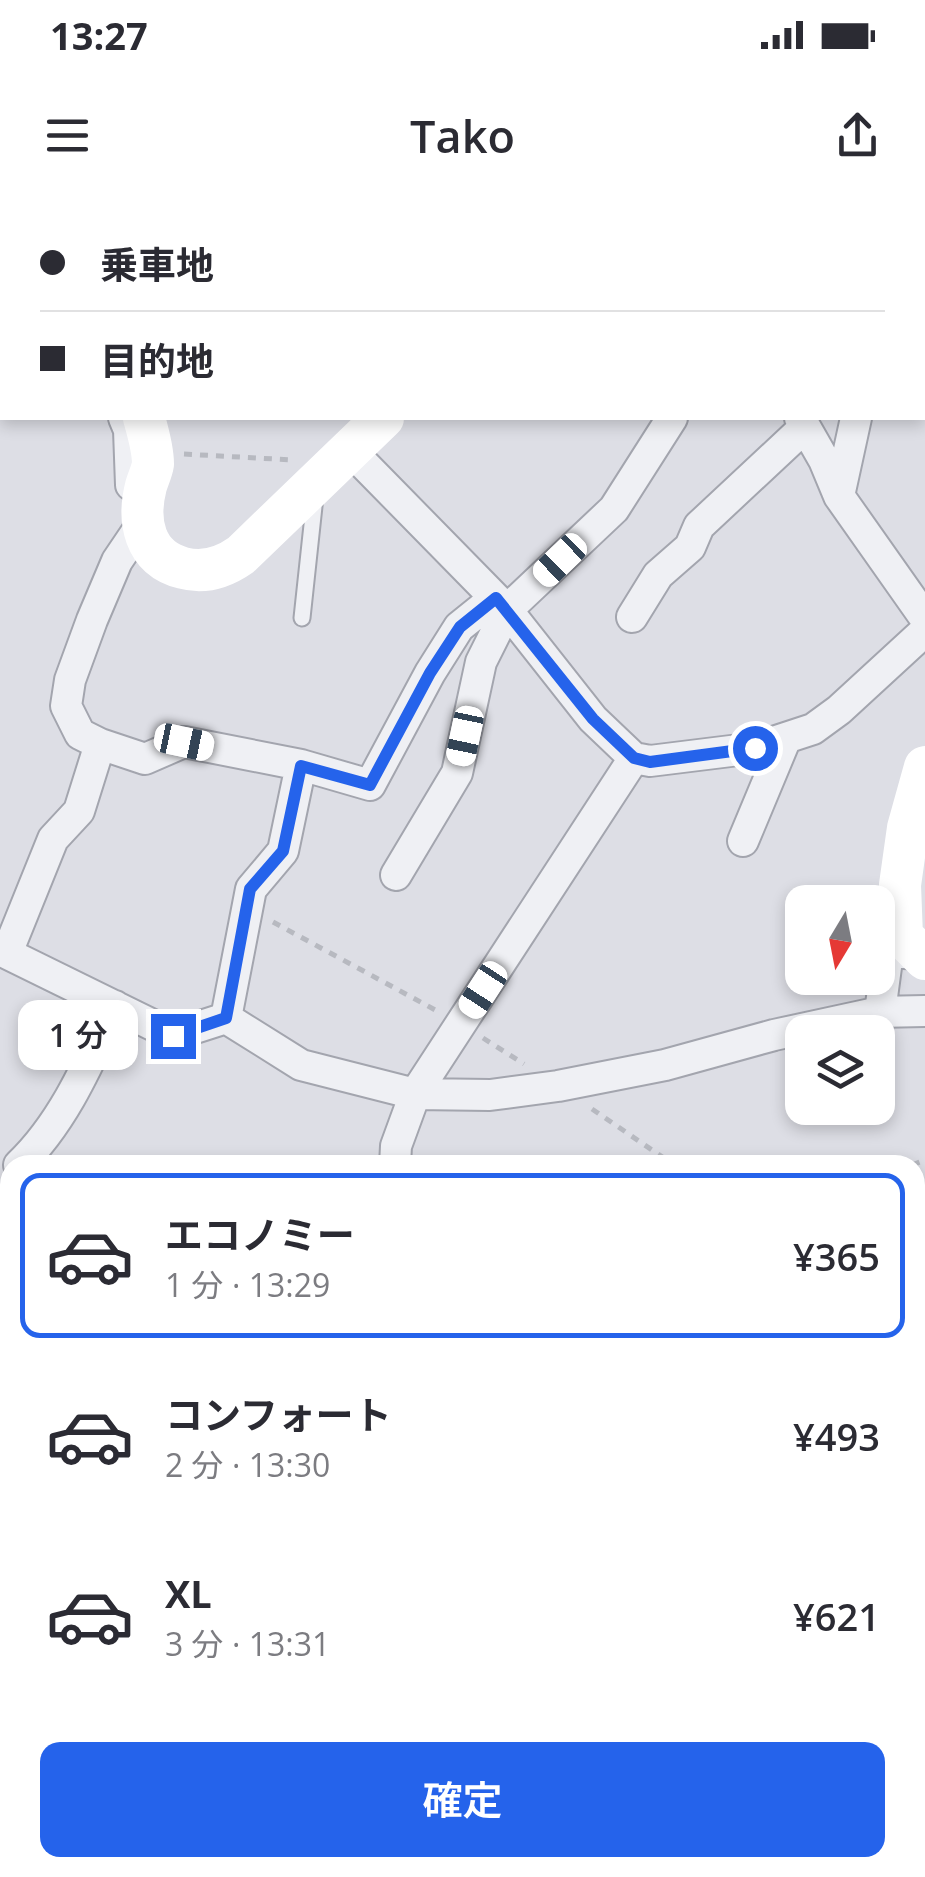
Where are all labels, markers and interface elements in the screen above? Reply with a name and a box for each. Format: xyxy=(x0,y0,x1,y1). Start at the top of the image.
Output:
text: 13:27 xyxy=(50,9,148,61)
text: Tako xyxy=(410,105,515,166)
icon: menu xyxy=(40,108,95,163)
icon: share xyxy=(830,108,885,163)
text: 乗車地 xyxy=(100,238,214,290)
text: 目的地 xyxy=(100,334,214,386)
car xyxy=(528,528,592,592)
car xyxy=(444,704,486,768)
car xyxy=(152,721,216,763)
route start xyxy=(733,726,778,771)
north arrow xyxy=(785,885,895,995)
map controls xyxy=(785,885,895,1125)
car xyxy=(454,957,512,1023)
callout: 1 分 xyxy=(18,1001,138,1071)
text: 1 分 xyxy=(49,1013,107,1056)
route end xyxy=(151,1014,196,1059)
button: layers xyxy=(785,1015,895,1125)
text: エコノミー xyxy=(165,1208,355,1260)
icon: car xyxy=(45,1211,135,1301)
text: ¥365 xyxy=(793,1230,880,1282)
text: 1 分 · 13:29 xyxy=(165,1263,330,1306)
text: コンフォート xyxy=(165,1388,392,1440)
icon: car xyxy=(45,1391,135,1481)
text: ¥493 xyxy=(793,1410,880,1462)
text: 2 分 · 13:30 xyxy=(165,1443,330,1486)
text: XL xyxy=(165,1567,212,1619)
icon: car xyxy=(45,1571,135,1661)
text: ¥621 xyxy=(793,1590,880,1642)
text: 3 分 · 13:31 xyxy=(165,1622,330,1665)
button: 確定 xyxy=(40,1742,885,1857)

